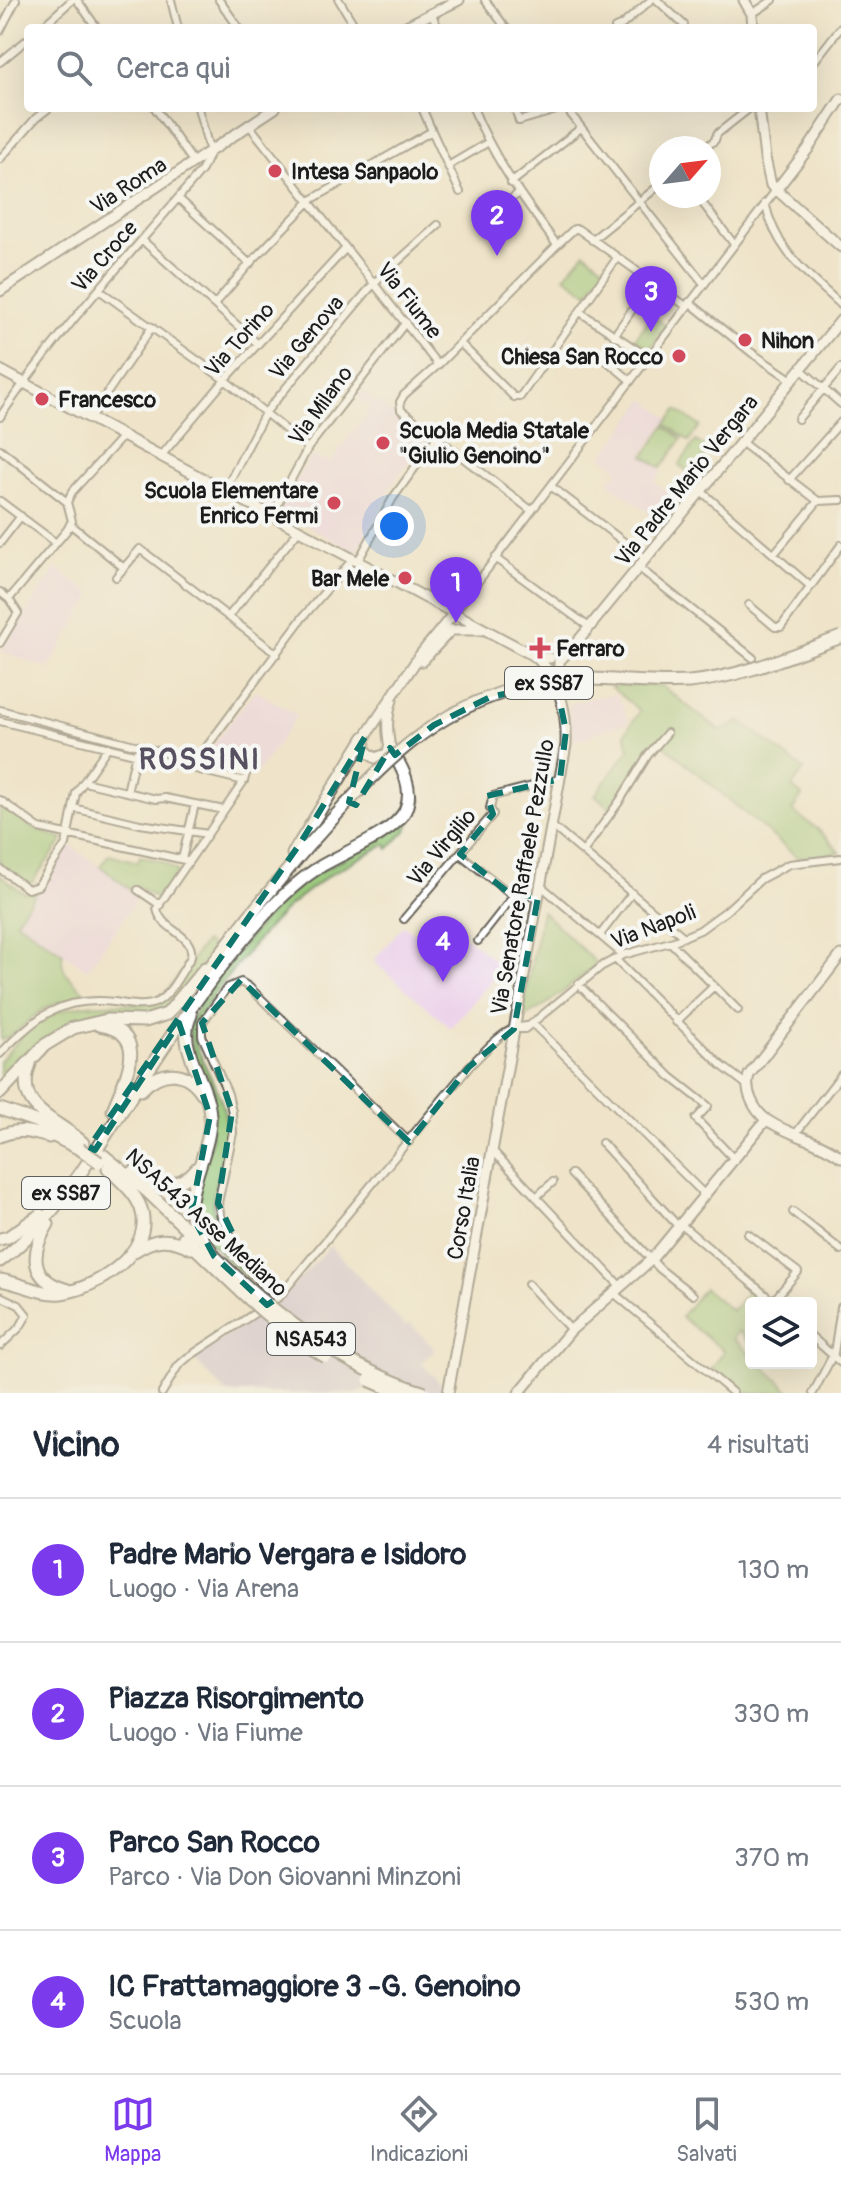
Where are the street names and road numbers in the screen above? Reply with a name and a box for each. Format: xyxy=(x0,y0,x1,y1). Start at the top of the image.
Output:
street label: Via Roma xyxy=(85,151,172,221)
street label: Via Croce xyxy=(66,215,144,299)
street label: Via Fiume xyxy=(370,257,448,345)
street label: Via Genova xyxy=(263,290,350,386)
street label: Via Torino xyxy=(199,296,281,383)
street label: Via Milano xyxy=(283,360,359,451)
street label: Via Padre Mario Vergara xyxy=(609,389,765,572)
road number: ex SS87 xyxy=(505,667,593,699)
street label: Via Senatore Raffaele Pezzullo xyxy=(485,737,561,1017)
street label: Via Virgilio xyxy=(401,803,482,892)
street label: Via Napoli xyxy=(607,898,700,956)
street label: NSA543 Asse Mediano xyxy=(119,1142,293,1303)
street label: Corso Italia xyxy=(441,1154,487,1262)
road number: ex SS87 xyxy=(22,1177,110,1209)
road number: NSA543 xyxy=(267,1323,355,1355)

